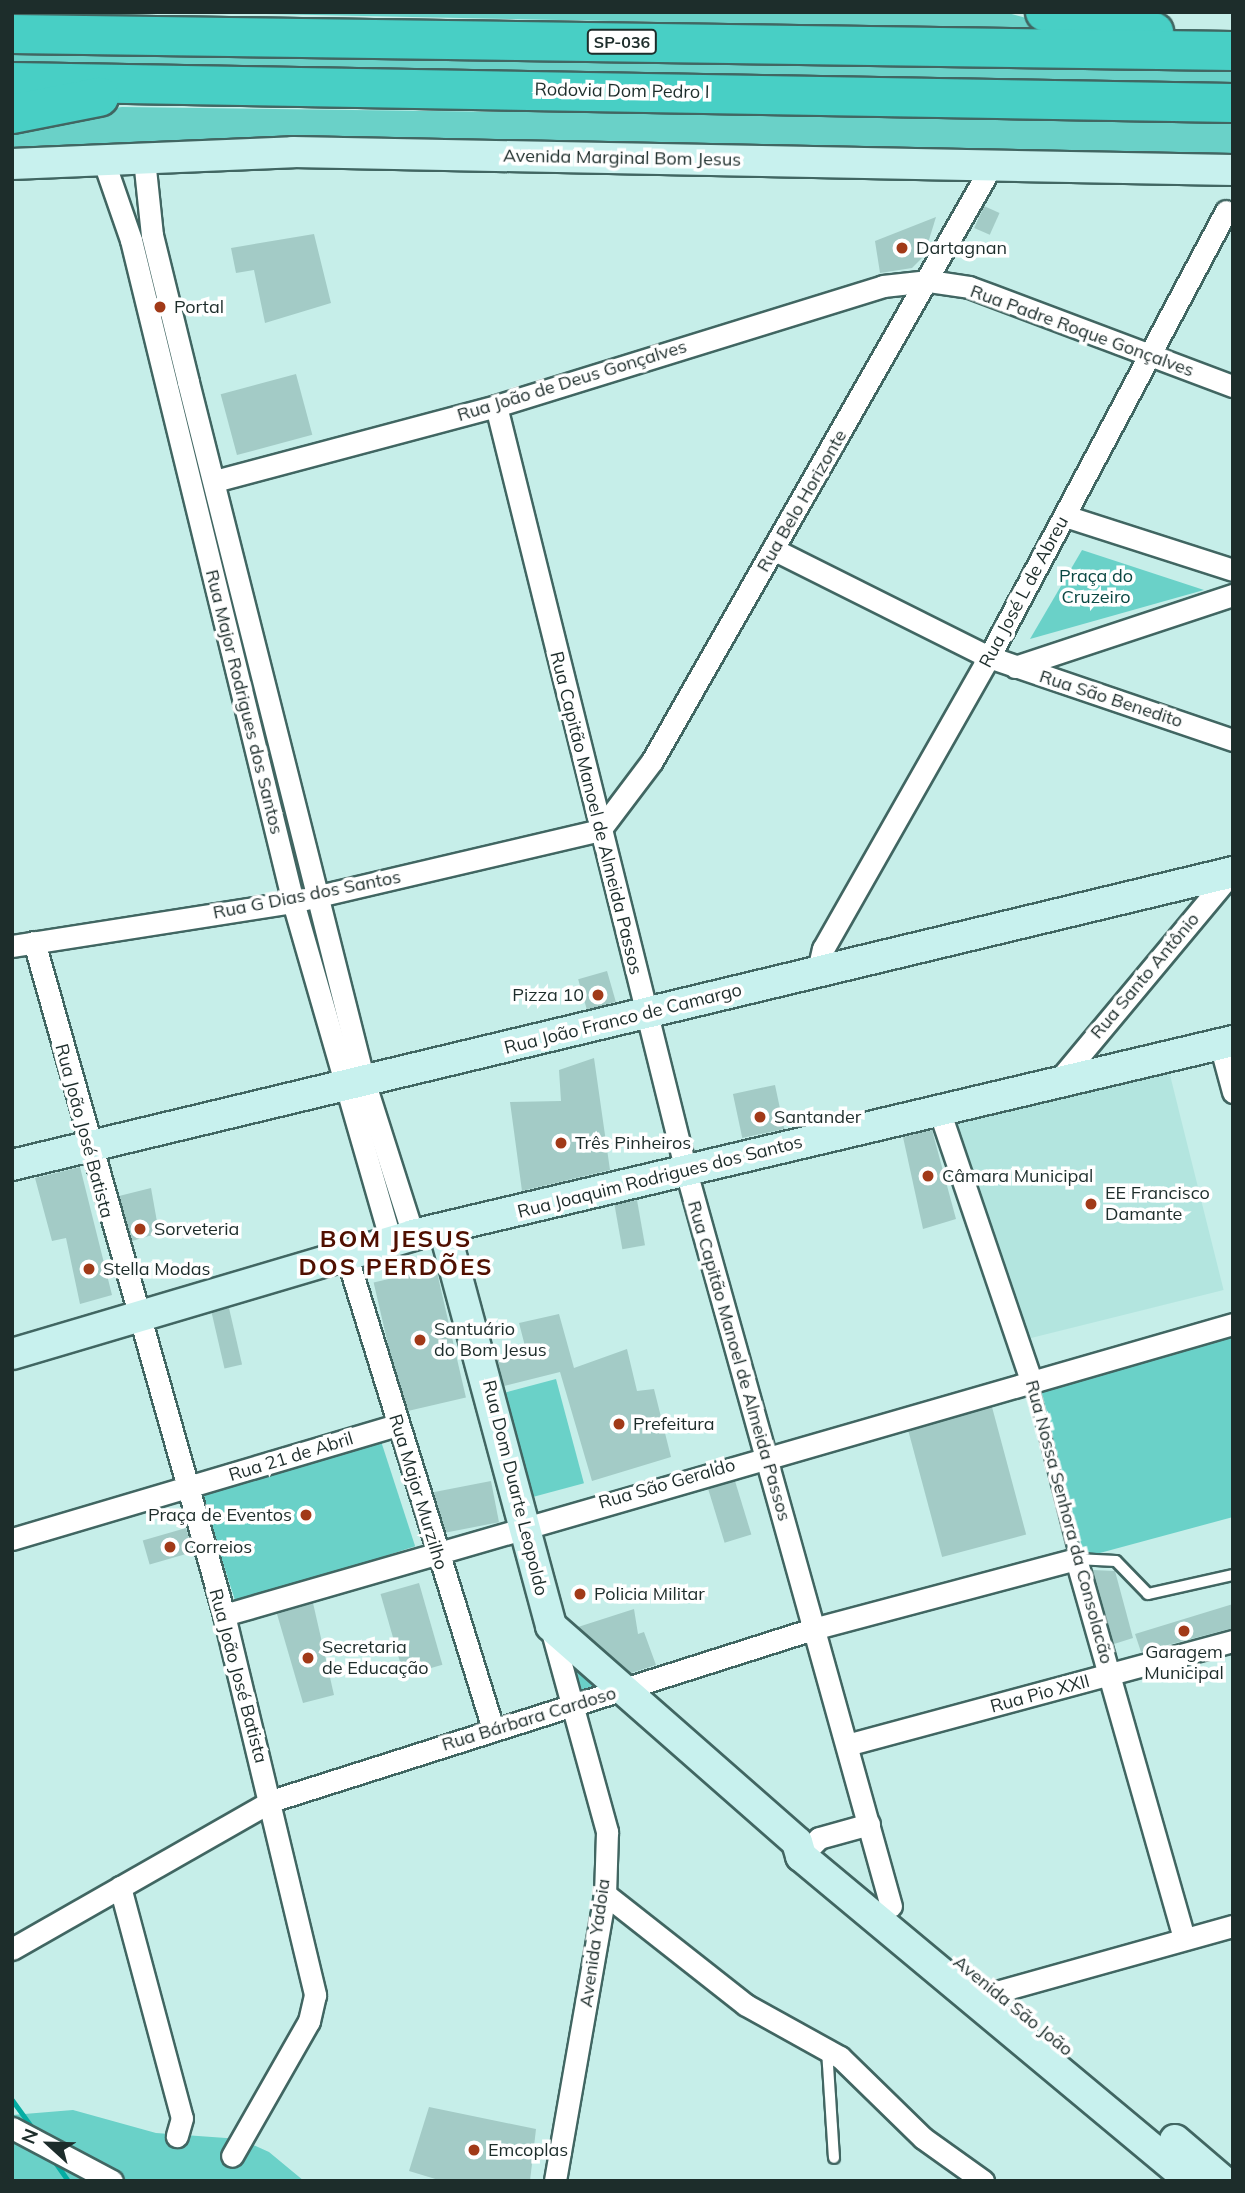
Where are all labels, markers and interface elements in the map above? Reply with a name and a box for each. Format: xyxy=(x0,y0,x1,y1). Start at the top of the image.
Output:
road number: SP-036 xyxy=(585,30,659,54)
street label: Rodovia Dom Pedro I xyxy=(534,79,710,103)
street label: Avenida Marginal Bom Jesus xyxy=(503,145,741,171)
place label: Dartagnan xyxy=(916,237,1007,259)
marker: Dartagnan xyxy=(894,240,910,256)
street label: Rua Padre Roque Gonçalves xyxy=(967,280,1197,382)
place label: Portal xyxy=(174,296,224,318)
marker: Portal xyxy=(152,299,168,315)
street label: Rua João de Deus Gonçalves xyxy=(455,336,689,426)
street label: Rua Belo Horizonte xyxy=(753,426,851,576)
street label: Rua José L de Abreu xyxy=(975,513,1073,671)
park label: Praça do Cruzeiro xyxy=(1059,566,1133,608)
street label: Rua Major Rodrigues dos Santos xyxy=(201,567,287,837)
street label: Rua Capitão Manoel de Almeida Passos xyxy=(545,649,647,977)
street label: Rua São Benedito xyxy=(1037,666,1185,732)
street label: Rua G Dias dos Santos xyxy=(211,866,403,924)
street label: Rua Santo Antônio xyxy=(1086,909,1204,1043)
street label: Rua João Franco de Camargo xyxy=(502,979,744,1059)
place label: Pizza 10 xyxy=(512,984,584,1006)
marker: Pizza 10 xyxy=(590,987,606,1003)
street label: Rua João José Batista xyxy=(50,1042,118,1220)
place label: Santander xyxy=(774,1106,861,1128)
marker: Santander xyxy=(752,1109,768,1125)
street label: Rua Joaquim Rodrigues dos Santos xyxy=(515,1131,805,1223)
place label: Três Pinheiros xyxy=(575,1132,691,1154)
marker: Três Pinheiros xyxy=(553,1135,569,1151)
place label: Câmara Municipal xyxy=(942,1165,1093,1187)
marker: Câmara Municipal xyxy=(920,1168,936,1184)
place label: EE Francisco Damante xyxy=(1105,1183,1210,1226)
marker: EE Francisco Damante xyxy=(1083,1196,1099,1212)
street label: Rua Capitão Manoel de Almeida Passos xyxy=(683,1198,795,1524)
place label: Sorveteria xyxy=(154,1218,239,1240)
marker: Sorveteria xyxy=(132,1221,148,1237)
district label: BOM JESUS DOS PERDÕES xyxy=(300,1225,492,1281)
place label: Stella Modas xyxy=(103,1258,210,1280)
marker: Stella Modas xyxy=(81,1261,97,1277)
place label: Santuário do Bom Jesus xyxy=(434,1319,547,1362)
marker: Santuário do Bom Jesus xyxy=(412,1332,428,1348)
street label: Rua Dom Duarte Leopoldo xyxy=(478,1378,552,1598)
street label: Rua Nossa Senhora da Consolacão xyxy=(1021,1378,1117,1666)
street label: Rua Major Murzilho xyxy=(384,1412,452,1572)
place label: Prefeitura xyxy=(633,1413,715,1435)
marker: Prefeitura xyxy=(611,1416,627,1432)
street label: Rua 21 de Abril xyxy=(226,1428,356,1486)
street label: Rua São Geraldo xyxy=(596,1454,738,1514)
place label: Praça de Eventos xyxy=(148,1504,292,1526)
marker: Praça de Eventos xyxy=(298,1507,314,1523)
place label: Correios xyxy=(184,1536,252,1558)
marker: Correios xyxy=(162,1539,178,1555)
place label: Policia Militar xyxy=(594,1583,705,1605)
marker: Policia Militar xyxy=(572,1586,588,1602)
street label: Rua João José Batista xyxy=(204,1587,272,1765)
marker: Garagem Municipal xyxy=(1176,1623,1192,1639)
place label: Secretaria de Educação xyxy=(322,1637,429,1680)
place label: Garagem Municipal xyxy=(1144,1642,1224,1684)
marker: Secretaria de Educação xyxy=(300,1650,316,1666)
street label: Rua Pio XXII xyxy=(988,1670,1092,1718)
street label: Rua Bárbara Cardoso xyxy=(439,1682,619,1756)
street label: Avenida Yadoia xyxy=(575,1877,615,2009)
street label: Avenida São João xyxy=(949,1951,1077,2061)
north arrow xyxy=(14,2109,84,2179)
text: N xyxy=(16,2125,43,2147)
place label: Emcoplas xyxy=(488,2139,568,2161)
marker: Emcoplas xyxy=(466,2142,482,2158)

